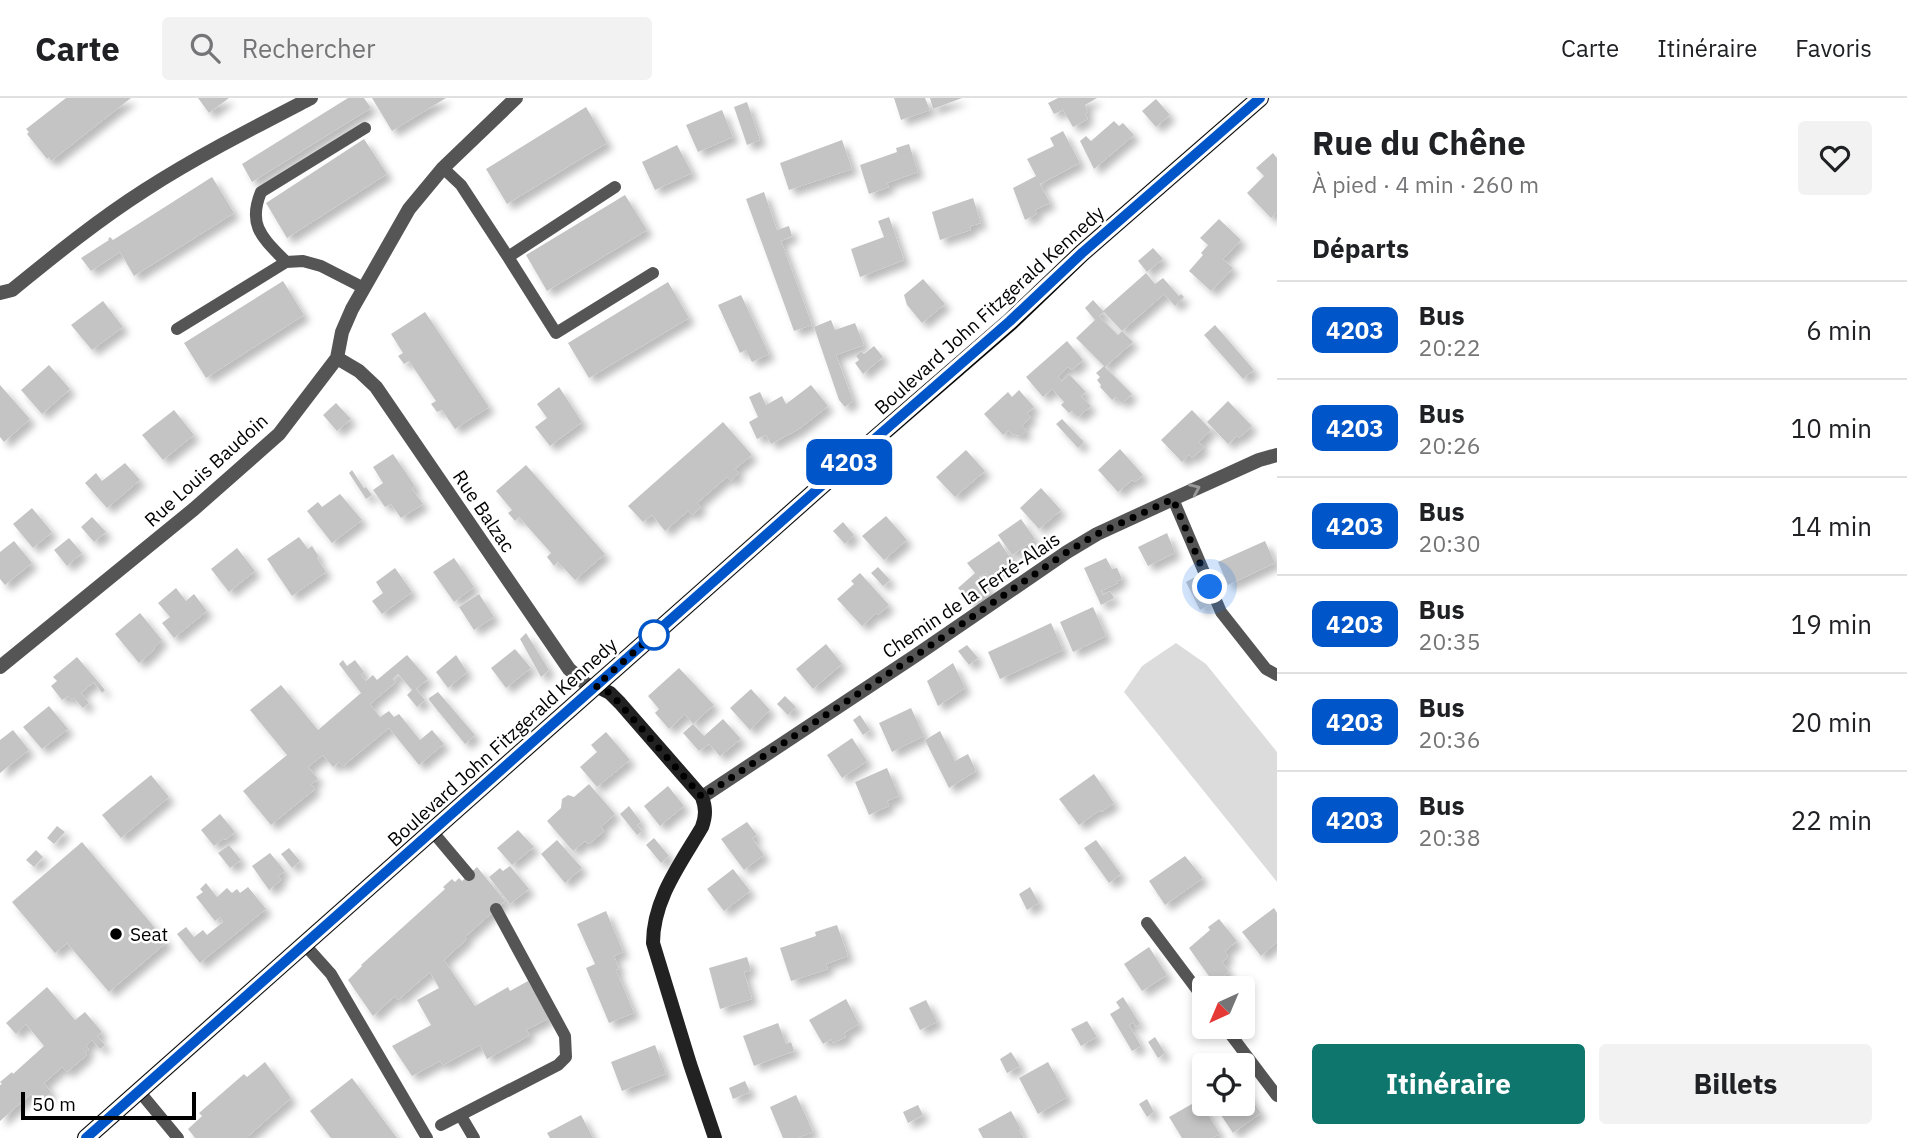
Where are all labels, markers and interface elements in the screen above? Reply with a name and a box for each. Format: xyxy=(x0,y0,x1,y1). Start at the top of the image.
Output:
search box xyxy=(162,17,652,80)
text: Carte xyxy=(35,27,120,70)
icon: search xyxy=(186,29,224,67)
text: Rechercher xyxy=(242,31,376,65)
text: Carte xyxy=(1561,32,1619,64)
text: Itinéraire xyxy=(1657,32,1757,64)
text: Favoris xyxy=(1795,32,1872,64)
text: Rue du Chêne xyxy=(1312,121,1526,164)
button: heart xyxy=(1798,121,1872,195)
text: À pied · 4 min · 260 m xyxy=(1312,169,1539,199)
street label: Boulevard John Fitzgerald Kennedy xyxy=(869,200,1109,420)
text: Départs xyxy=(1312,231,1409,265)
text: Bus xyxy=(1419,298,1465,332)
text: 6 min xyxy=(1806,313,1872,347)
text: 4203 xyxy=(1326,314,1384,346)
text: 20:22 xyxy=(1419,332,1481,362)
text: Bus xyxy=(1419,396,1465,430)
street label: Rue Louis Baudoin xyxy=(139,408,273,532)
text: 10 min xyxy=(1791,411,1872,445)
text: 4203 xyxy=(1326,412,1384,444)
text: 20:26 xyxy=(1419,430,1481,460)
line badge: 4203 xyxy=(800,439,898,485)
text: 4203 xyxy=(820,446,878,478)
street label: Rue Balzac xyxy=(448,465,521,557)
one-way arrow xyxy=(1188,483,1201,497)
text: Bus xyxy=(1419,494,1465,528)
text: 14 min xyxy=(1791,509,1872,543)
text: 4203 xyxy=(1326,510,1384,542)
street label: Chemin de la Ferté-Alais xyxy=(878,527,1064,663)
text: 20:30 xyxy=(1419,528,1481,558)
your location xyxy=(1192,569,1227,604)
text: Bus xyxy=(1419,592,1465,626)
text: 19 min xyxy=(1791,607,1872,641)
text: 4203 xyxy=(1326,608,1384,640)
unlabelled marker xyxy=(639,620,669,650)
text: 20:35 xyxy=(1419,626,1481,656)
street label: Boulevard John Fitzgerald Kennedy xyxy=(382,632,622,852)
text: Bus xyxy=(1419,690,1465,724)
text: 20 min xyxy=(1791,705,1872,739)
text: 4203 xyxy=(1326,706,1384,738)
text: 20:36 xyxy=(1419,724,1481,754)
text: Bus xyxy=(1419,788,1465,822)
text: 22 min xyxy=(1791,803,1872,837)
text: 4203 xyxy=(1326,804,1384,836)
text: 20:38 xyxy=(1419,822,1481,852)
place label: Seat xyxy=(130,922,168,946)
marker: Seat xyxy=(108,926,124,942)
north arrow xyxy=(1192,976,1255,1040)
map controls xyxy=(1192,976,1255,1116)
button: Itinéraire xyxy=(1312,1044,1585,1124)
button: Billets xyxy=(1599,1044,1872,1124)
button: locate xyxy=(1192,1053,1255,1116)
scale bar xyxy=(21,1089,196,1121)
text: 50 m xyxy=(32,1092,76,1116)

